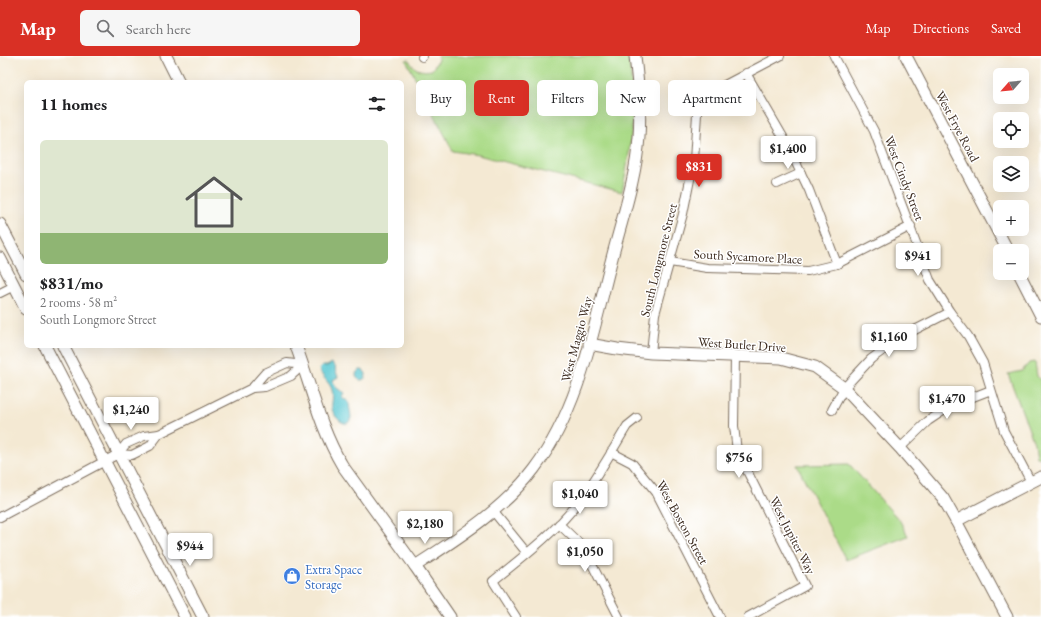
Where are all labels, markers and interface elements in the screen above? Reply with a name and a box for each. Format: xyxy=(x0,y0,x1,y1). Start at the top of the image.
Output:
search box xyxy=(80,10,360,46)
text: Map xyxy=(20,16,56,41)
icon: search xyxy=(94,17,116,39)
text: Search here xyxy=(126,19,191,38)
text: Map xyxy=(865,19,891,37)
text: Directions xyxy=(913,19,969,37)
text: Saved xyxy=(991,19,1021,37)
north arrow xyxy=(993,68,1029,104)
map controls xyxy=(993,68,1029,280)
chip: Buy xyxy=(416,80,466,116)
chip: Rent xyxy=(474,80,529,116)
chip: Filters xyxy=(537,80,598,116)
chip: New xyxy=(606,80,660,116)
chip: Apartment xyxy=(668,80,756,116)
street label: West Frye Road xyxy=(932,88,984,165)
text: 11 homes xyxy=(40,93,107,115)
icon: filters xyxy=(366,93,388,115)
button: locate xyxy=(993,112,1029,148)
street label: West Cindy Street xyxy=(881,133,928,223)
pin: $1,400 xyxy=(755,136,821,170)
text: $1,400 xyxy=(770,140,806,157)
pin: $831 xyxy=(675,154,723,188)
button: layers xyxy=(993,156,1029,192)
text: $831 xyxy=(686,158,712,175)
icon: home xyxy=(178,166,250,238)
button: + xyxy=(993,200,1029,236)
street label: South Longmore Street xyxy=(636,202,681,319)
pin: $941 xyxy=(894,243,942,277)
button: − xyxy=(993,244,1029,280)
street label: South Sycamore Place xyxy=(693,245,803,268)
text: $941 xyxy=(905,247,931,264)
text: $831/mo xyxy=(40,272,103,294)
text: 2 rooms · 58 m² xyxy=(40,294,117,311)
street label: West Maggio Way xyxy=(557,294,596,384)
text: South Longmore Street xyxy=(40,311,156,328)
pin: $1,160 xyxy=(856,324,922,358)
text: $1,160 xyxy=(871,328,907,345)
street label: West Butler Drive xyxy=(697,333,786,356)
pin: $1,470 xyxy=(914,386,980,420)
text: $1,470 xyxy=(929,390,965,407)
pin: $1,240 xyxy=(98,397,164,431)
text: $1,240 xyxy=(113,401,149,418)
pin: $756 xyxy=(715,445,763,479)
text: $756 xyxy=(726,449,752,466)
street label: West Boston Street xyxy=(652,477,713,567)
pin: $1,040 xyxy=(547,481,613,515)
text: $1,040 xyxy=(562,485,598,502)
street label: West Jupiter Way xyxy=(766,493,820,577)
pin: $2,180 xyxy=(392,511,458,545)
text: $2,180 xyxy=(407,515,443,532)
pin: $944 xyxy=(166,533,214,567)
text: $944 xyxy=(177,537,203,554)
pin: $1,050 xyxy=(552,539,618,573)
text: $1,050 xyxy=(567,543,603,560)
place label: Extra Space Storage xyxy=(305,561,362,593)
shop icon: Extra Space Storage xyxy=(282,566,302,586)

